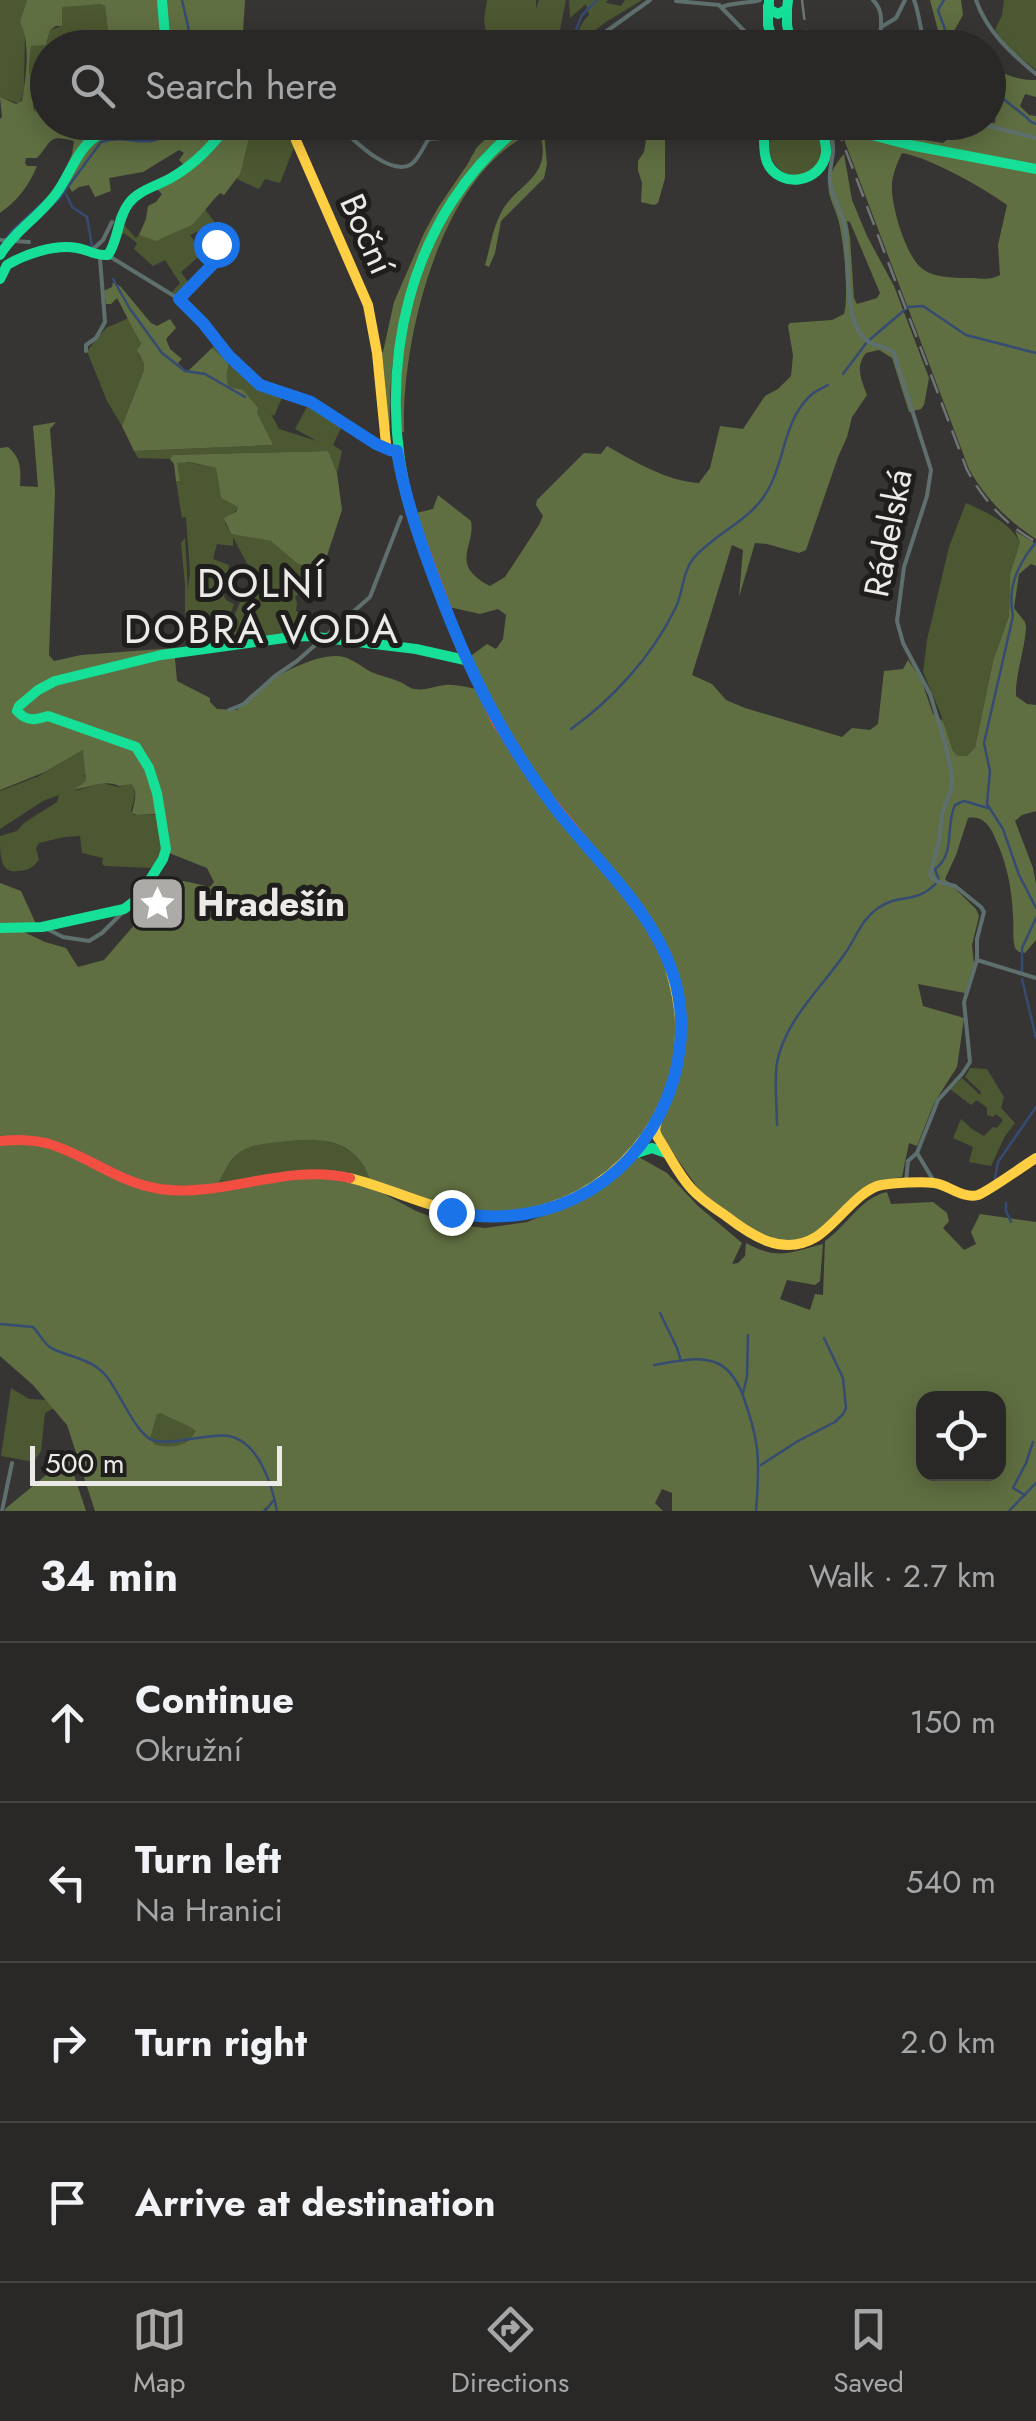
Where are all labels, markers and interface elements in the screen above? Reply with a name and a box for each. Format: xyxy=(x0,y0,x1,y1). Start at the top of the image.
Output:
search box xyxy=(30,30,1006,140)
icon: search xyxy=(65,58,120,113)
text: Search here xyxy=(145,58,337,113)
street label: Boční xyxy=(327,186,407,284)
route start xyxy=(194,222,240,268)
street label: Rádelská xyxy=(851,465,925,601)
district label: DOLNÍ DOBRÁ VODA xyxy=(124,554,400,658)
place icon: Hradešín xyxy=(128,874,188,934)
place label: Hradešín xyxy=(197,879,345,929)
route end xyxy=(429,1190,475,1236)
map controls xyxy=(916,1391,1006,1481)
button: locate xyxy=(916,1391,1006,1481)
scale bar xyxy=(30,1441,282,1486)
text: 500 m xyxy=(45,1443,125,1484)
text: 34 min xyxy=(40,1546,178,1607)
text: Walk · 2.7 km xyxy=(809,1553,996,1599)
text: Continue xyxy=(135,1672,294,1727)
icon: ahead xyxy=(40,1695,95,1750)
text: 150 m xyxy=(910,1699,996,1745)
text: Okružní xyxy=(135,1727,242,1773)
text: Turn left xyxy=(135,1832,281,1887)
icon: left xyxy=(40,1855,95,1910)
text: 540 m xyxy=(906,1859,996,1905)
text: Na Hranici xyxy=(135,1887,283,1933)
icon: right xyxy=(40,2015,95,2070)
text: Turn right xyxy=(135,2015,307,2070)
text: 2.0 km xyxy=(900,2019,996,2065)
icon: arrive xyxy=(40,2175,95,2230)
text: Arrive at destination xyxy=(135,2175,496,2230)
tab: Map xyxy=(132,2302,187,2403)
tab: Directions xyxy=(451,2302,569,2403)
tab: Saved xyxy=(833,2302,904,2403)

